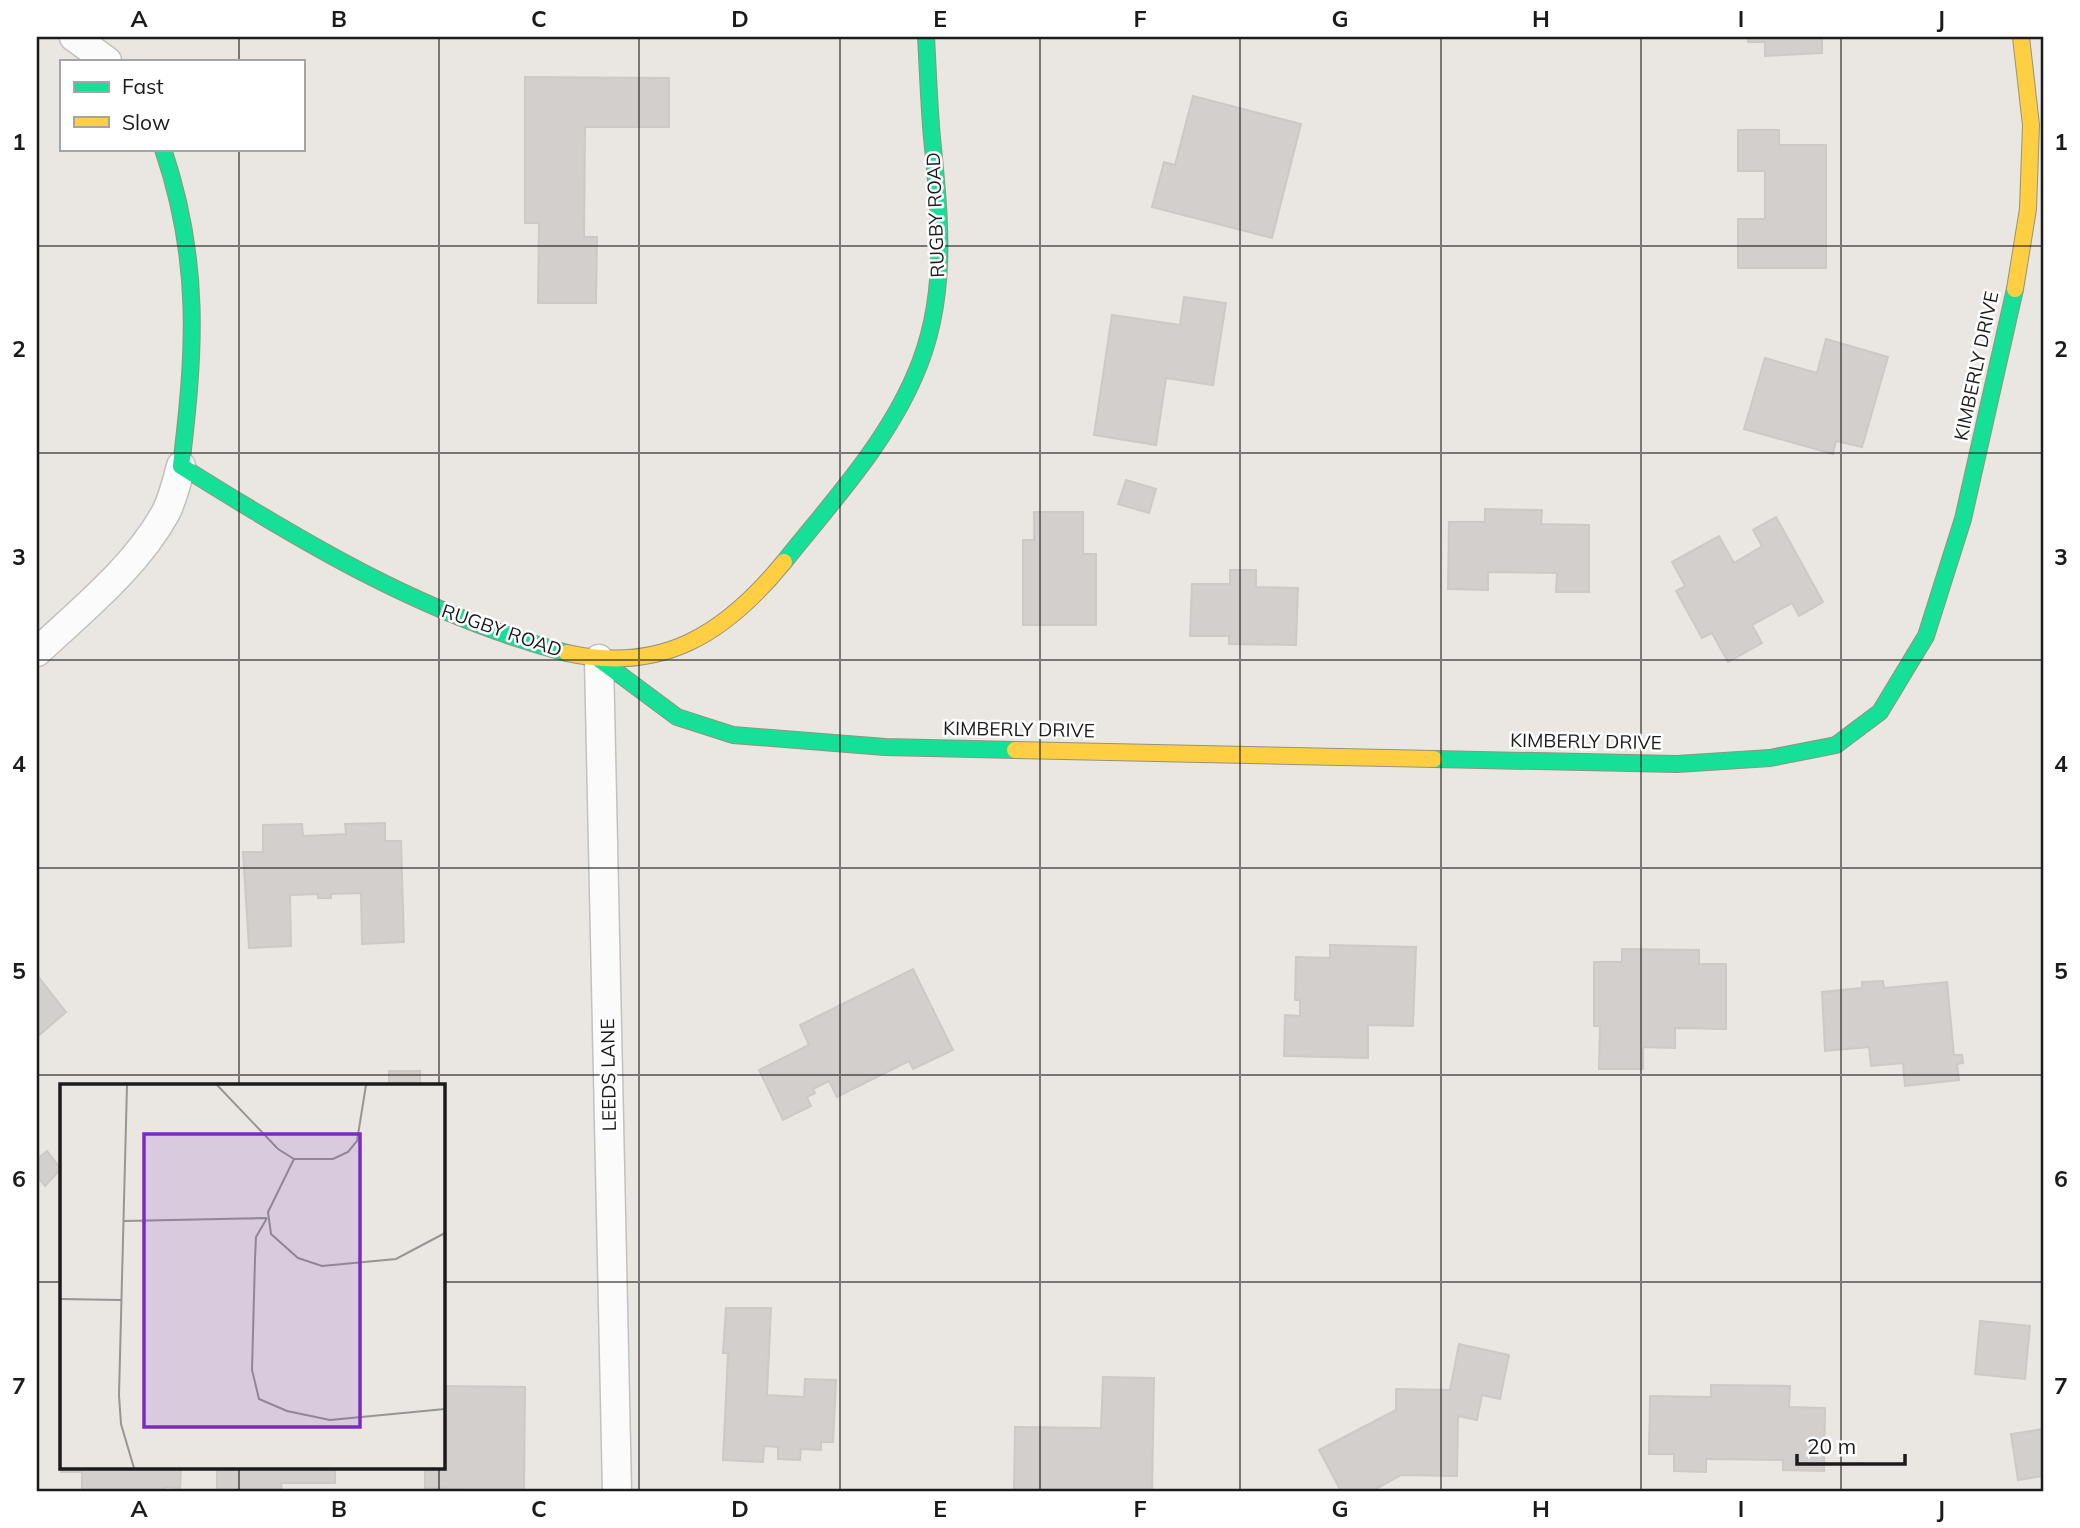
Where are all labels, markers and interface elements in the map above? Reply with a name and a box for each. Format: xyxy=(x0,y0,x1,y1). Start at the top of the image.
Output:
text: A xyxy=(130,4,148,33)
text: B xyxy=(331,4,347,33)
text: C xyxy=(531,4,547,33)
text: D xyxy=(731,4,749,33)
text: E xyxy=(933,4,947,33)
text: F xyxy=(1133,4,1147,33)
text: G xyxy=(1331,4,1349,33)
text: H xyxy=(1532,4,1550,33)
text: I xyxy=(1738,4,1744,33)
text: J xyxy=(1937,4,1945,33)
legend xyxy=(60,60,304,150)
text: Fast xyxy=(122,73,164,99)
text: Slow xyxy=(122,109,170,135)
text: 1 xyxy=(12,127,26,156)
text: 1 xyxy=(2054,127,2068,156)
street label: RUGBY ROAD xyxy=(921,152,949,278)
street label: KIMBERLY DRIVE xyxy=(1948,289,2004,443)
text: 2 xyxy=(12,334,26,363)
text: 2 xyxy=(2054,334,2068,363)
text: 3 xyxy=(12,542,26,571)
text: 3 xyxy=(2054,542,2068,571)
street label: RUGBY ROAD xyxy=(439,598,565,662)
street label: KIMBERLY DRIVE xyxy=(943,716,1095,742)
street label: KIMBERLY DRIVE xyxy=(1510,728,1662,754)
text: 4 xyxy=(12,749,26,778)
text: 4 xyxy=(2054,749,2068,778)
text: 5 xyxy=(12,956,26,985)
text: 5 xyxy=(2054,956,2068,985)
street label: LEEDS LANE xyxy=(595,1018,621,1132)
inset map xyxy=(60,1084,444,1468)
text: 6 xyxy=(12,1164,26,1193)
text: 6 xyxy=(2054,1164,2068,1193)
text: 7 xyxy=(12,1371,26,1400)
text: 7 xyxy=(2054,1371,2068,1400)
scale bar xyxy=(1797,1423,1905,1467)
text: 20 m xyxy=(1807,1433,1856,1459)
text: A xyxy=(130,1494,148,1523)
text: B xyxy=(331,1494,347,1523)
text: C xyxy=(531,1494,547,1523)
text: D xyxy=(731,1494,749,1523)
text: E xyxy=(933,1494,947,1523)
text: F xyxy=(1133,1494,1147,1523)
text: G xyxy=(1331,1494,1349,1523)
text: H xyxy=(1532,1494,1550,1523)
text: I xyxy=(1738,1494,1744,1523)
text: J xyxy=(1937,1494,1945,1523)

